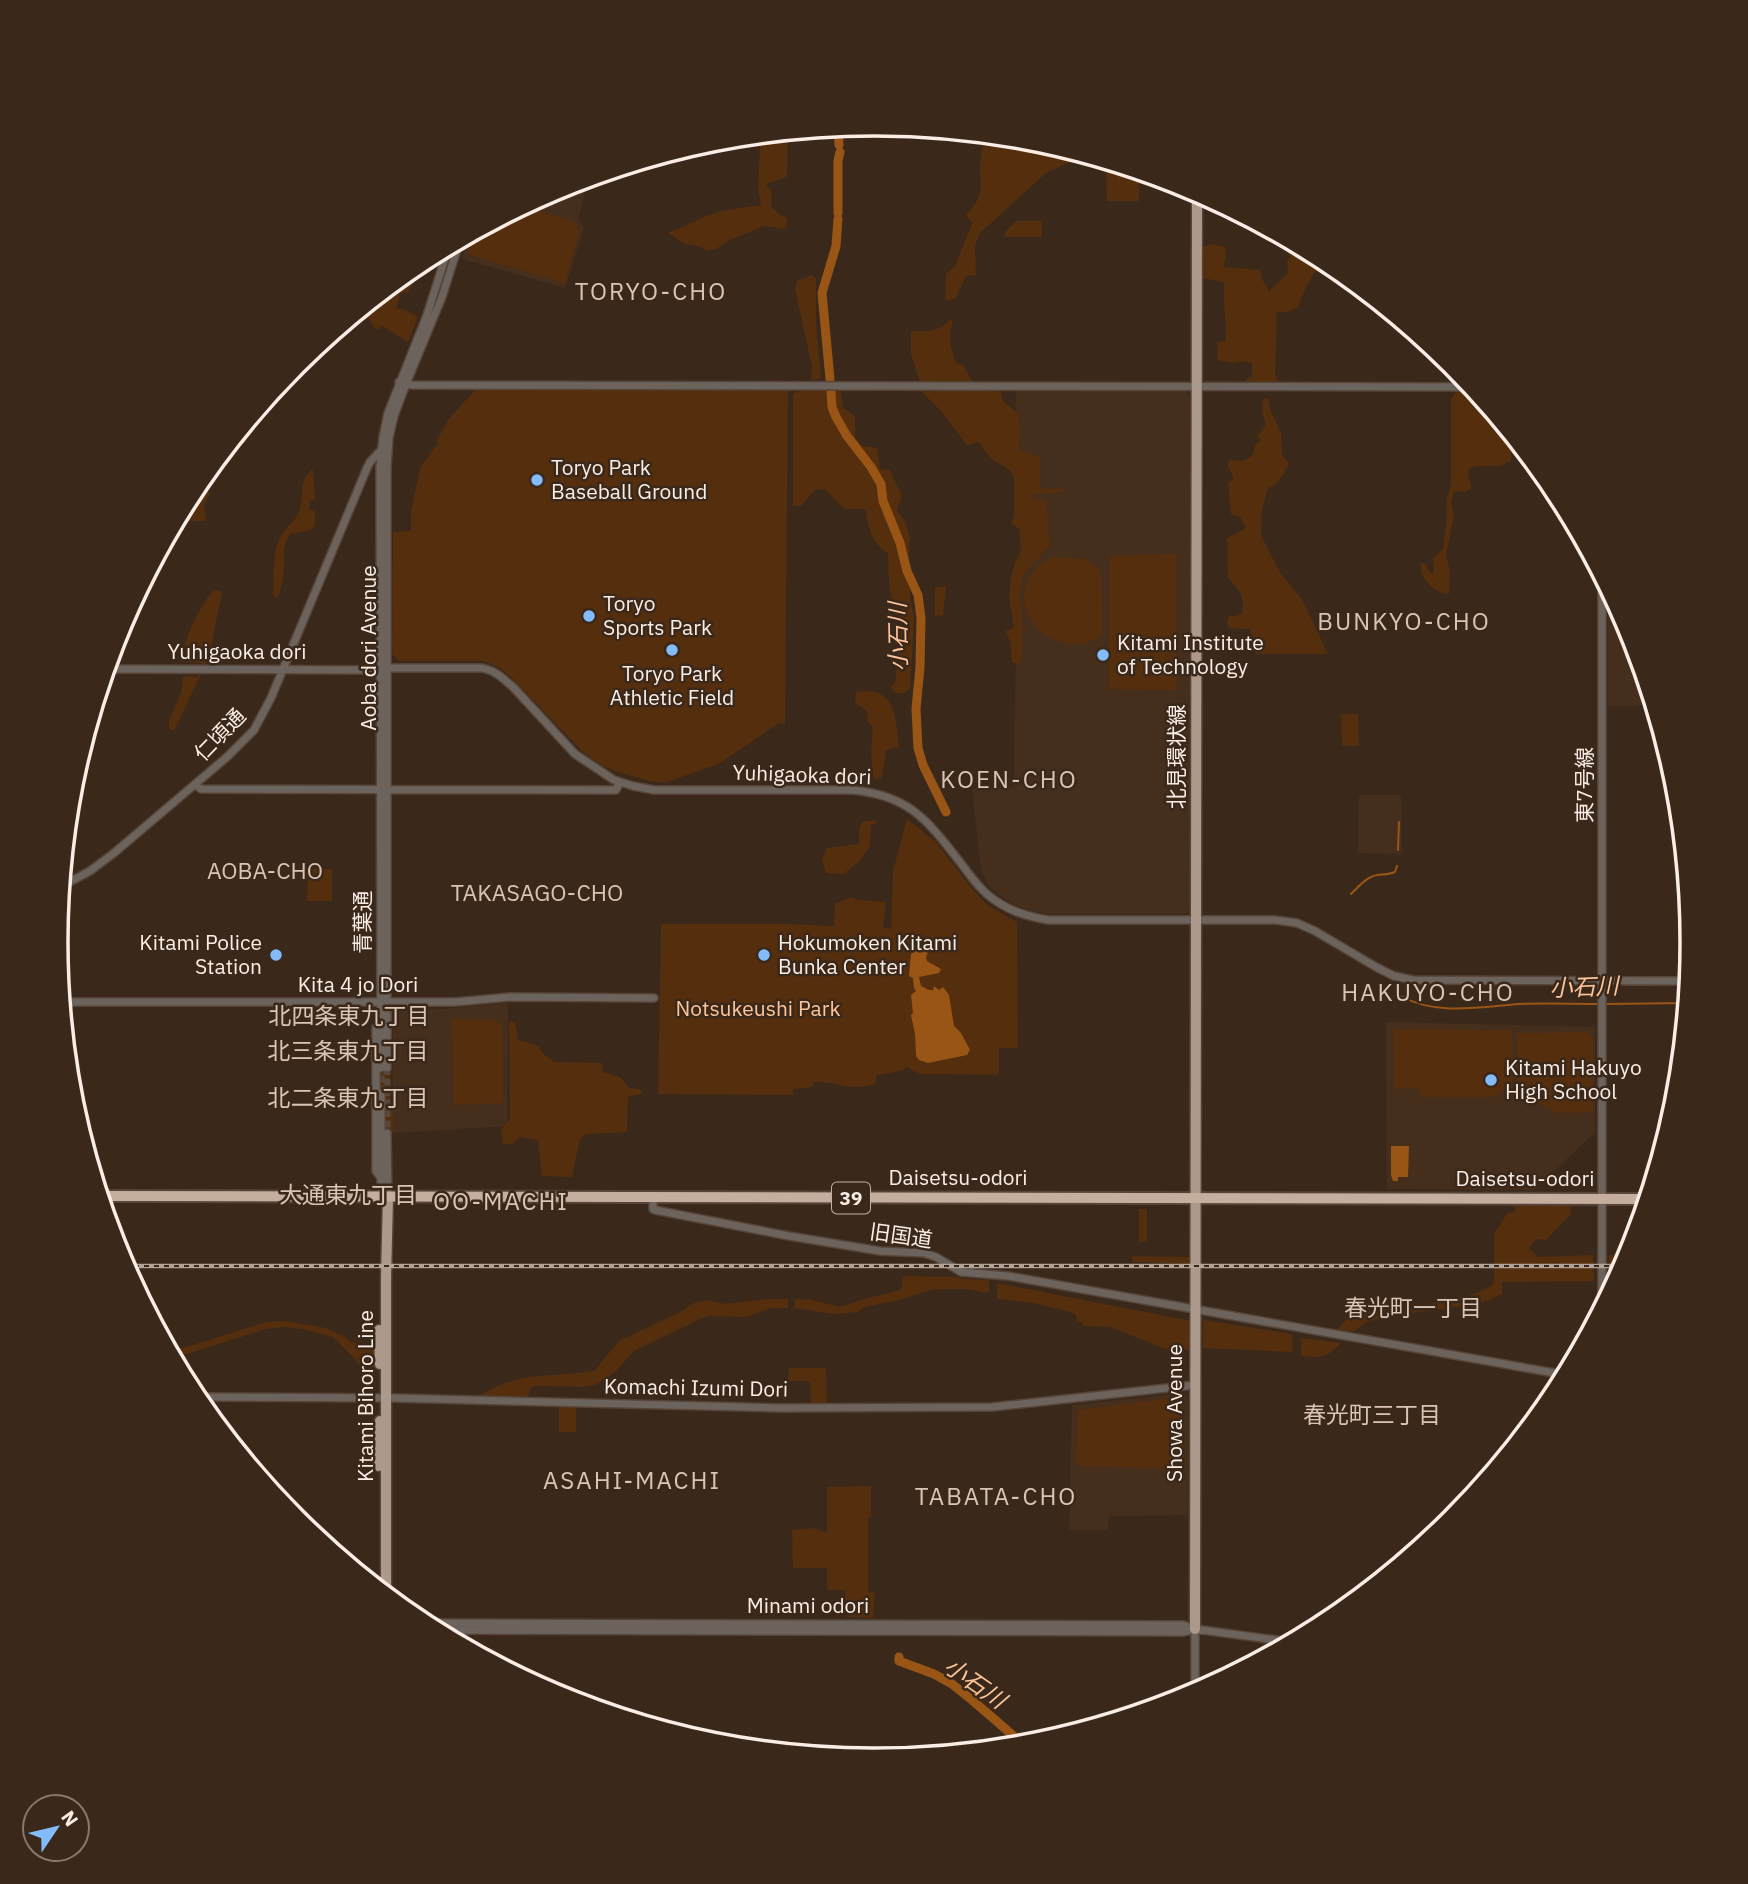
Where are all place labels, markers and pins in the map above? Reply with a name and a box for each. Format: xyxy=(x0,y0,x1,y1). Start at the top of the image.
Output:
place label: Toryo Park Baseball Ground xyxy=(551,453,707,505)
marker: Toryo Park Baseball Ground xyxy=(529,472,545,488)
place label: Toryo Sports Park xyxy=(603,589,712,641)
marker: Toryo Sports Park xyxy=(581,608,597,624)
place label: Kitami Institute of Technology xyxy=(1117,628,1264,680)
marker: Toryo Park Athletic Field xyxy=(664,642,680,658)
marker: Kitami Institute of Technology xyxy=(1095,647,1111,663)
place label: Toryo Park Athletic Field xyxy=(610,659,734,711)
place label: Kitami Police Station xyxy=(139,928,262,980)
place label: Hokumoken Kitami Bunka Center xyxy=(778,928,957,980)
marker: Kitami Police Station xyxy=(268,947,284,963)
marker: Hokumoken Kitami Bunka Center xyxy=(756,947,772,963)
place label: Kitami Hakuyo High School xyxy=(1505,1053,1642,1105)
marker: Kitami Hakuyo High School xyxy=(1483,1072,1499,1088)

